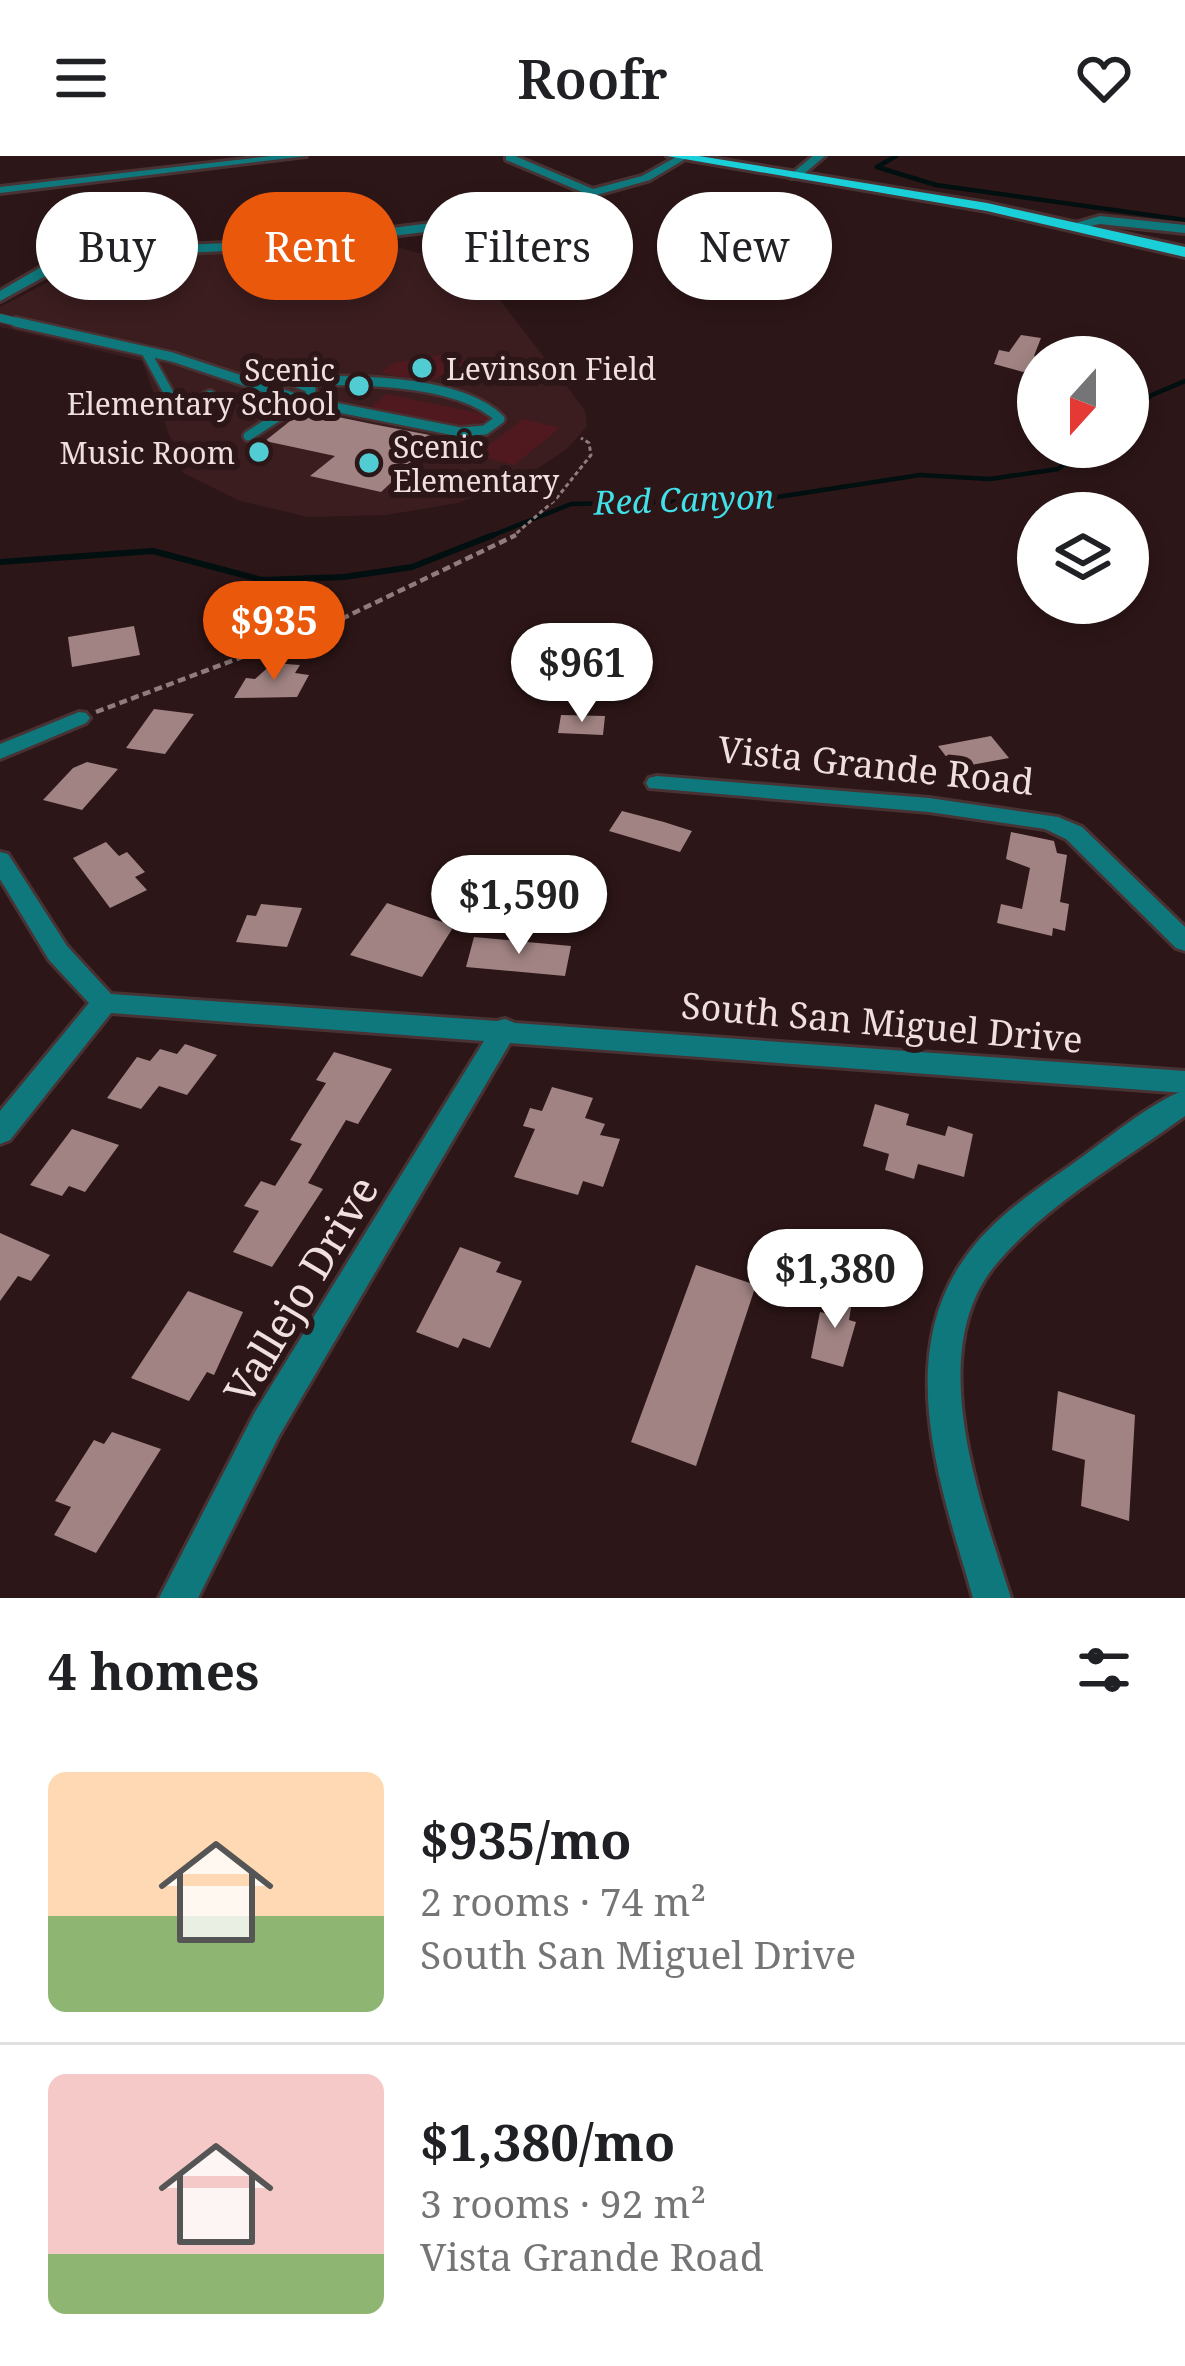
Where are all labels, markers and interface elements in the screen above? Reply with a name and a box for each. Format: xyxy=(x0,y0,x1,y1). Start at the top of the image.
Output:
text: Roofr xyxy=(517,41,668,115)
icon: menu xyxy=(48,45,114,111)
icon: heart xyxy=(1071,45,1137,111)
chip: Buy xyxy=(36,192,198,300)
chip: Rent xyxy=(222,192,398,300)
chip: Filters xyxy=(422,192,633,300)
chip: New xyxy=(657,192,832,300)
north arrow xyxy=(1017,336,1149,468)
map controls xyxy=(1017,336,1149,624)
place label: Levinson Field xyxy=(446,348,656,389)
place label: Scenic Elementary School xyxy=(67,349,335,424)
marker: Levinson Field xyxy=(409,355,435,381)
marker: Scenic Elementary School xyxy=(346,373,372,399)
place label: Scenic Elementary xyxy=(393,426,559,501)
place label: Music Room xyxy=(59,432,235,473)
marker: Music Room xyxy=(246,439,272,465)
marker: Scenic Elementary xyxy=(356,450,382,476)
water label: Red Canyon xyxy=(592,473,775,525)
button: layers xyxy=(1017,492,1149,624)
pin: $935 xyxy=(203,581,345,683)
text: $935 xyxy=(230,593,318,646)
pin: $961 xyxy=(511,623,653,725)
text: $961 xyxy=(538,635,626,688)
street label: Vista Grande Road xyxy=(716,724,1036,806)
pin: $1,590 xyxy=(421,855,617,957)
text: $1,590 xyxy=(458,867,580,920)
street label: South San Miguel Drive xyxy=(679,980,1085,1064)
street label: Vallejo Drive xyxy=(210,1164,390,1414)
pin: $1,380 xyxy=(737,1229,933,1331)
text: $1,380 xyxy=(774,1241,896,1294)
text: 4 homes xyxy=(48,1635,259,1705)
icon: filters xyxy=(1071,1637,1137,1703)
text: $935/mo xyxy=(420,1804,632,1874)
icon: home xyxy=(144,1820,288,1964)
text: 2 rooms · 74 m² xyxy=(420,1874,706,1927)
text: South San Miguel Drive xyxy=(420,1927,856,1980)
text: $1,380/mo xyxy=(420,2106,675,2176)
icon: home xyxy=(144,2122,288,2266)
text: 3 rooms · 92 m² xyxy=(420,2176,706,2229)
text: Vista Grande Road xyxy=(420,2229,764,2282)

